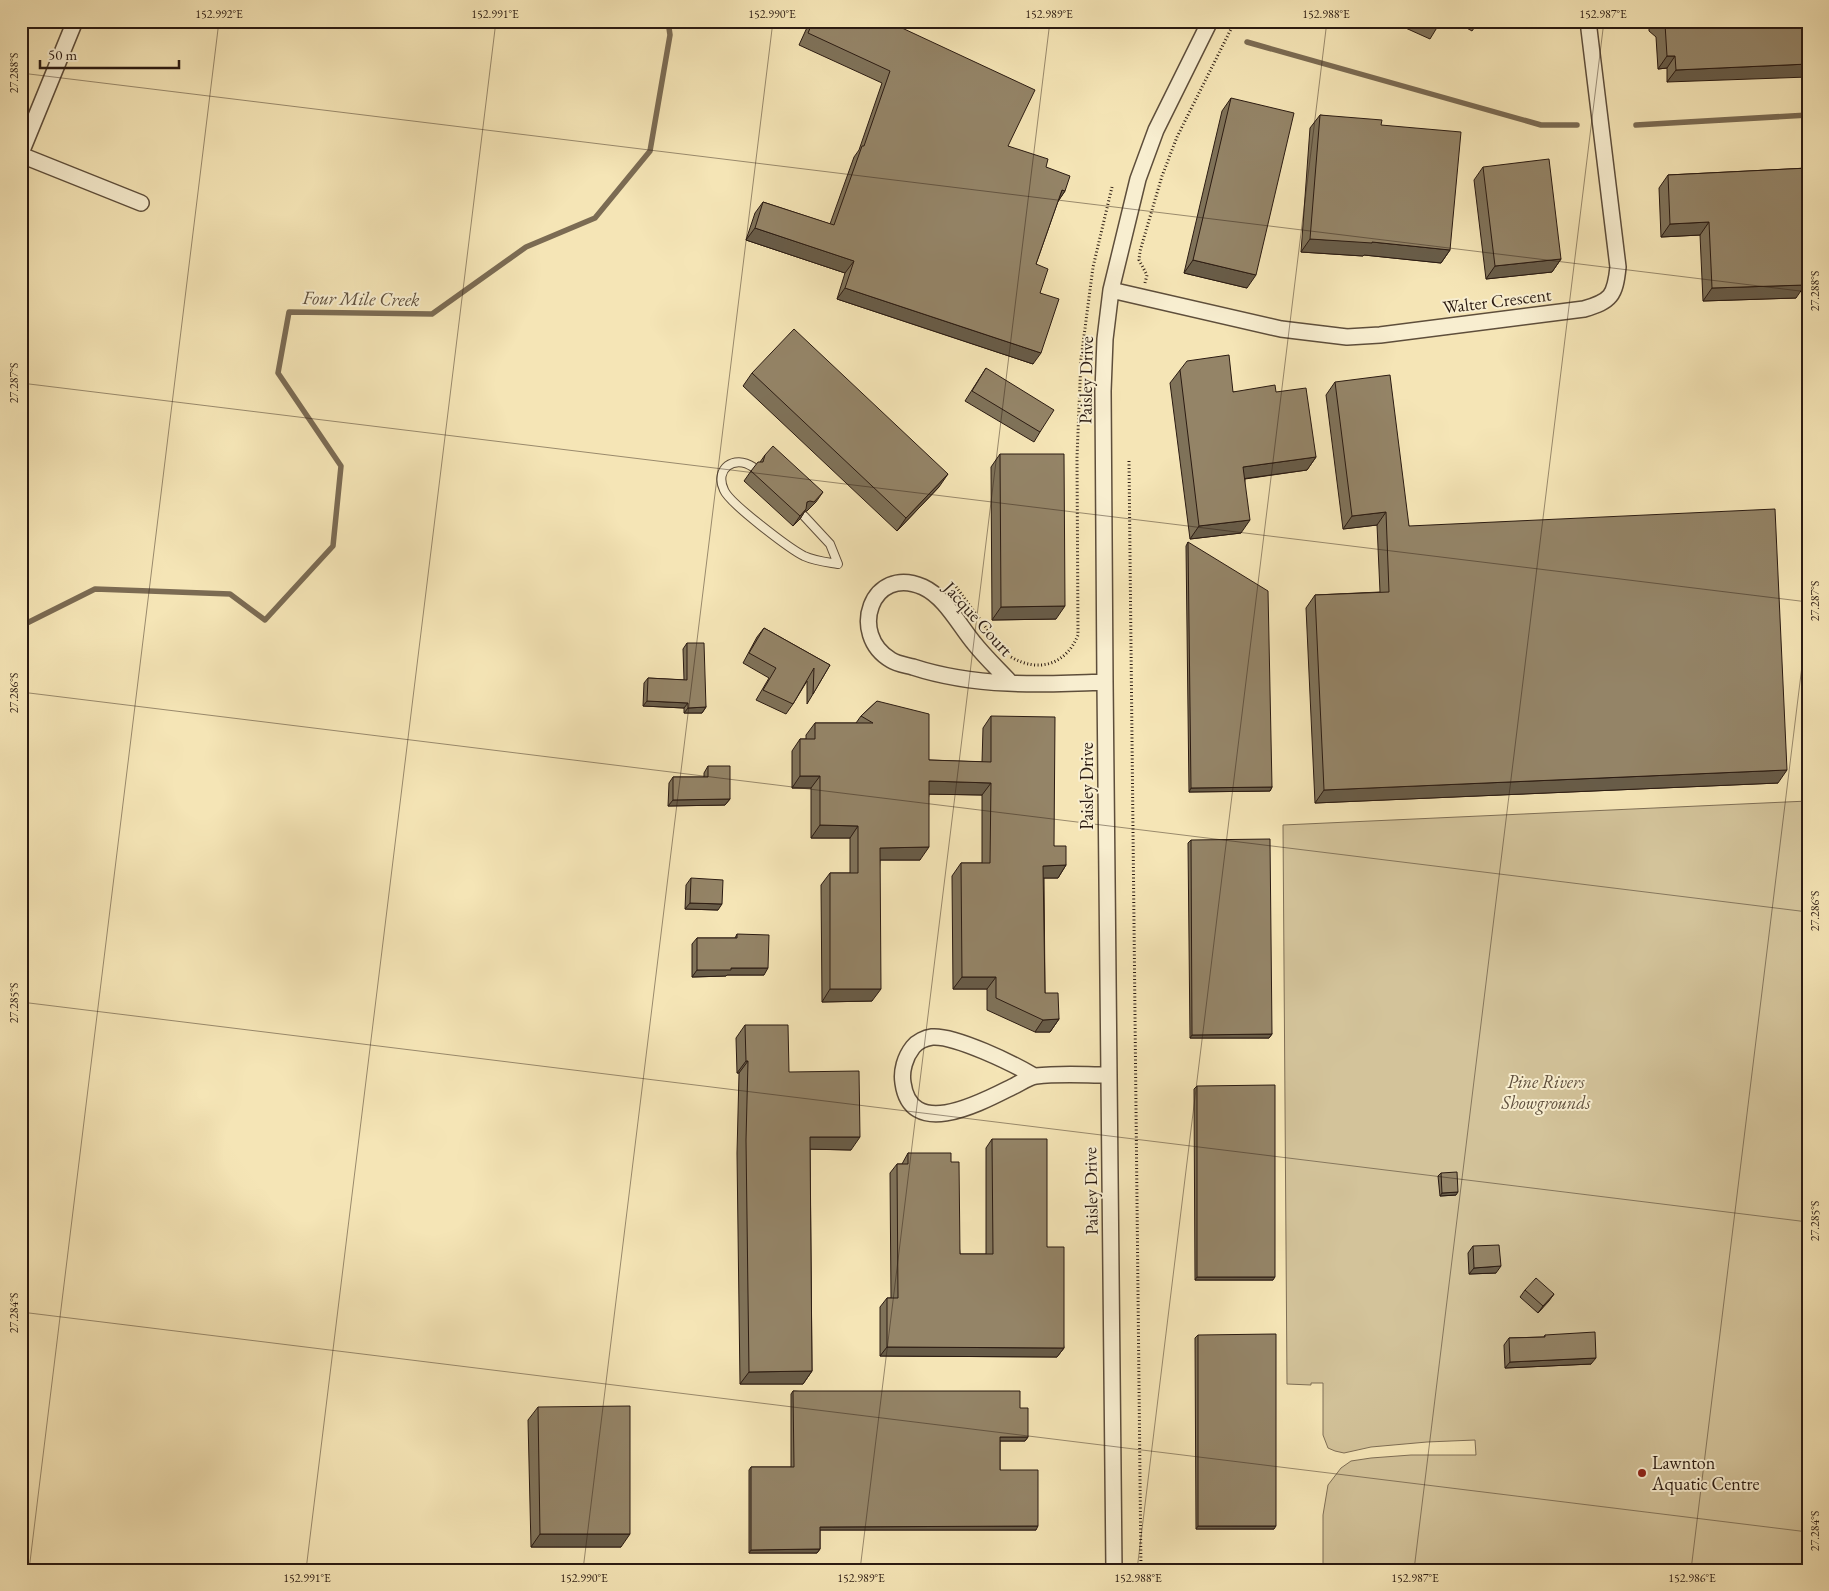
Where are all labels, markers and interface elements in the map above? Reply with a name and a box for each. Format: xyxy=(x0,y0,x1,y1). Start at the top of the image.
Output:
text: 152.992°E xyxy=(195,6,243,22)
text: 152.991°E xyxy=(471,6,519,22)
text: 152.990°E xyxy=(748,6,796,22)
text: 152.989°E xyxy=(1025,6,1073,22)
text: 152.988°E xyxy=(1302,6,1350,22)
text: 152.987°E xyxy=(1579,6,1627,22)
scale bar xyxy=(40,38,179,70)
text: 50 m xyxy=(48,45,77,64)
text: 27.288°S xyxy=(6,52,22,93)
text: 27.288°S xyxy=(1807,270,1823,311)
street label: Walter Crescent xyxy=(1441,282,1553,319)
water label: Four Mile Creek xyxy=(301,285,420,312)
street label: Paisley Drive xyxy=(1073,336,1098,424)
text: 27.287°S xyxy=(6,362,22,403)
street label: Jacque Court xyxy=(937,575,1018,661)
text: 27.287°S xyxy=(1807,580,1823,621)
text: 27.286°S xyxy=(6,672,22,713)
street label: Paisley Drive xyxy=(1075,742,1098,830)
text: 27.286°S xyxy=(1807,890,1823,931)
text: 27.285°S xyxy=(6,982,22,1023)
park label: Pine Rivers Showgrounds xyxy=(1500,1070,1592,1115)
street label: Paisley Drive xyxy=(1078,1147,1103,1235)
text: 27.285°S xyxy=(1807,1200,1823,1241)
text: 27.284°S xyxy=(6,1292,22,1333)
place label: Lawnton Aquatic Centre xyxy=(1651,1451,1760,1495)
marker: Lawnton Aquatic Centre xyxy=(1636,1467,1648,1479)
text: 27.284°S xyxy=(1807,1510,1823,1551)
text: 152.991°E xyxy=(283,1570,331,1586)
text: 152.990°E xyxy=(560,1570,608,1586)
text: 152.989°E xyxy=(837,1570,885,1586)
text: 152.988°E xyxy=(1114,1570,1162,1586)
text: 152.987°E xyxy=(1391,1570,1439,1586)
text: 152.986°E xyxy=(1668,1570,1716,1586)

